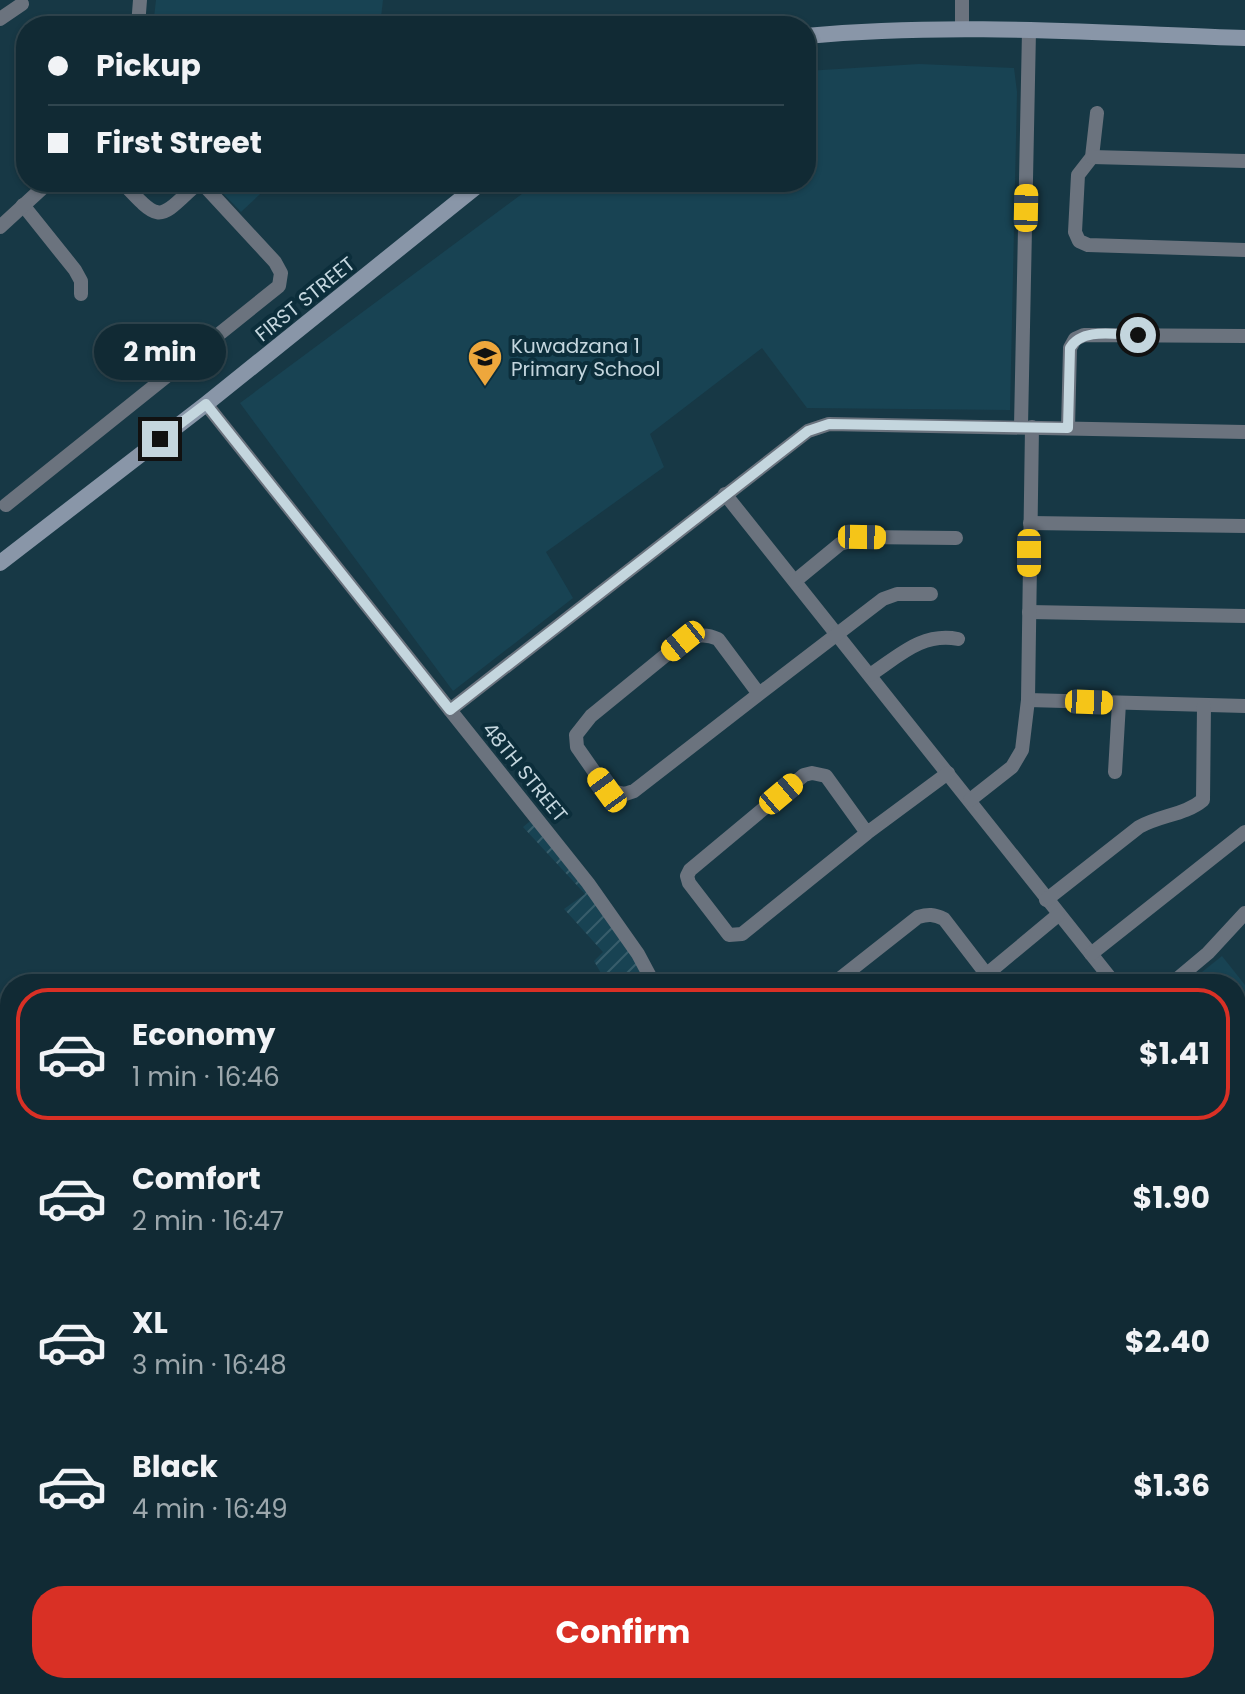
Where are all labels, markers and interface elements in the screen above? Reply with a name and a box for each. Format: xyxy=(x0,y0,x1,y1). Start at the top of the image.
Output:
text: Pickup xyxy=(96,44,201,87)
text: First Street xyxy=(96,121,262,164)
car xyxy=(1014,184,1038,232)
street label: FIRST STREET xyxy=(249,250,361,348)
route start xyxy=(1120,317,1156,353)
callout: 2 min xyxy=(94,323,226,379)
place label: Kuwadzana 1 Primary School xyxy=(511,332,660,383)
text: 2 min xyxy=(123,334,197,370)
school or university icon: Kuwadzana 1 Primary School xyxy=(466,338,504,388)
route end xyxy=(142,421,178,457)
car xyxy=(838,525,886,549)
car xyxy=(1017,529,1041,577)
car xyxy=(657,617,709,665)
car xyxy=(1065,689,1113,715)
street label: 48TH STREET xyxy=(476,716,574,828)
car xyxy=(583,764,631,816)
car xyxy=(755,769,807,819)
text: Economy xyxy=(132,1013,276,1056)
icon: car xyxy=(36,1018,108,1090)
text: $1.41 xyxy=(1139,1032,1210,1075)
text: 1 min · 16:46 xyxy=(132,1059,280,1095)
text: Comfort xyxy=(132,1157,261,1200)
icon: car xyxy=(36,1162,108,1234)
text: $1.90 xyxy=(1133,1176,1210,1219)
text: 2 min · 16:47 xyxy=(132,1203,284,1239)
text: XL xyxy=(132,1301,168,1344)
icon: car xyxy=(36,1306,108,1378)
text: $2.40 xyxy=(1125,1320,1210,1363)
text: 3 min · 16:48 xyxy=(132,1347,287,1383)
text: Black xyxy=(132,1445,218,1488)
icon: car xyxy=(36,1450,108,1522)
text: $1.36 xyxy=(1133,1464,1210,1507)
text: 4 min · 16:49 xyxy=(132,1491,288,1527)
button: Confirm xyxy=(32,1586,1214,1678)

